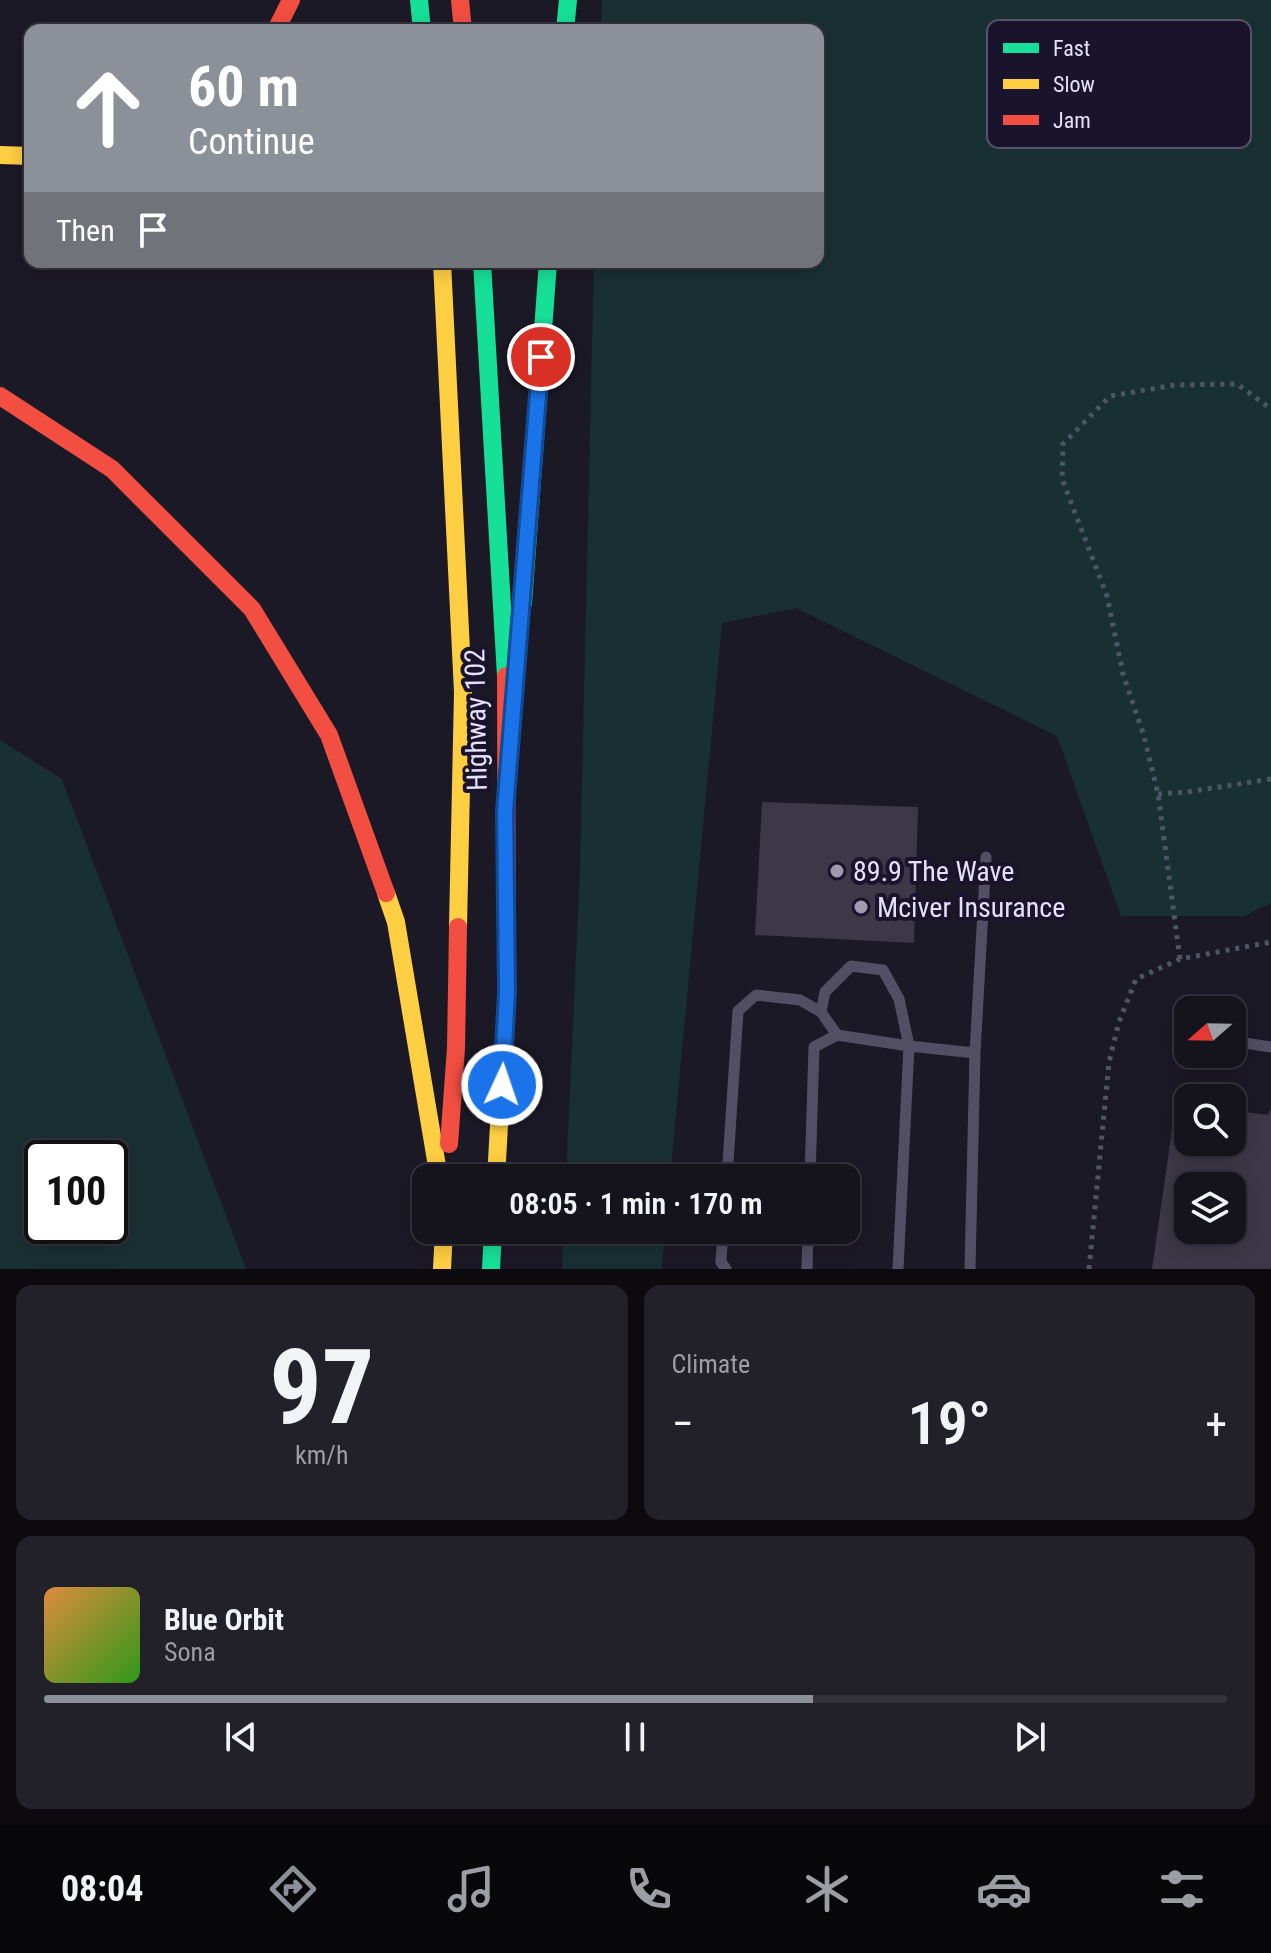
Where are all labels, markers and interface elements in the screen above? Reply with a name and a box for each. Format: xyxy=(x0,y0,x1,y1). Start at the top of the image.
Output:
legend xyxy=(987,20,1251,148)
text: Fast xyxy=(1053,36,1090,61)
text: 60 m xyxy=(188,54,299,120)
icon: ahead xyxy=(56,56,160,160)
text: Slow xyxy=(1053,72,1095,97)
text: Jam xyxy=(1053,108,1091,133)
text: Continue xyxy=(188,121,315,163)
icon: arrive xyxy=(131,208,175,252)
text: Then xyxy=(56,213,115,248)
pin xyxy=(507,323,575,391)
icon: arrive xyxy=(519,335,563,379)
street label: Highway 102 xyxy=(458,649,494,791)
place label: 89.9 The Wave xyxy=(853,855,1014,888)
marker: 89.9 The Wave xyxy=(828,862,846,880)
place label: Mciver Insurance xyxy=(877,891,1065,924)
marker: Mciver Insurance xyxy=(852,898,870,916)
north arrow xyxy=(1174,996,1246,1068)
map controls xyxy=(1174,996,1246,1244)
position arrow xyxy=(460,1043,544,1127)
button: search xyxy=(1174,1084,1246,1156)
speed limit sign: 100 xyxy=(24,1140,128,1244)
button: layers xyxy=(1174,1172,1246,1244)
text: 08:05 · 1 min · 170 m xyxy=(509,1186,763,1221)
text: 97 xyxy=(269,1327,374,1448)
text: Climate xyxy=(672,1349,750,1379)
text: 19° xyxy=(908,1388,991,1459)
text: − xyxy=(672,1398,694,1450)
text: + xyxy=(1205,1398,1227,1450)
text: km/h xyxy=(295,1440,349,1470)
text: Blue Orbit xyxy=(164,1602,284,1637)
text: Sona xyxy=(164,1637,216,1667)
icon: previous xyxy=(219,1715,263,1759)
icon: pause xyxy=(613,1715,657,1759)
icon: next xyxy=(1008,1715,1052,1759)
icon: directions xyxy=(265,1861,321,1917)
icon: music xyxy=(443,1861,499,1917)
icon: phone xyxy=(621,1861,677,1917)
icon: climate xyxy=(799,1861,855,1917)
icon: car xyxy=(976,1861,1032,1917)
icon: filters xyxy=(1154,1861,1210,1917)
text: 08:04 xyxy=(61,1868,144,1910)

